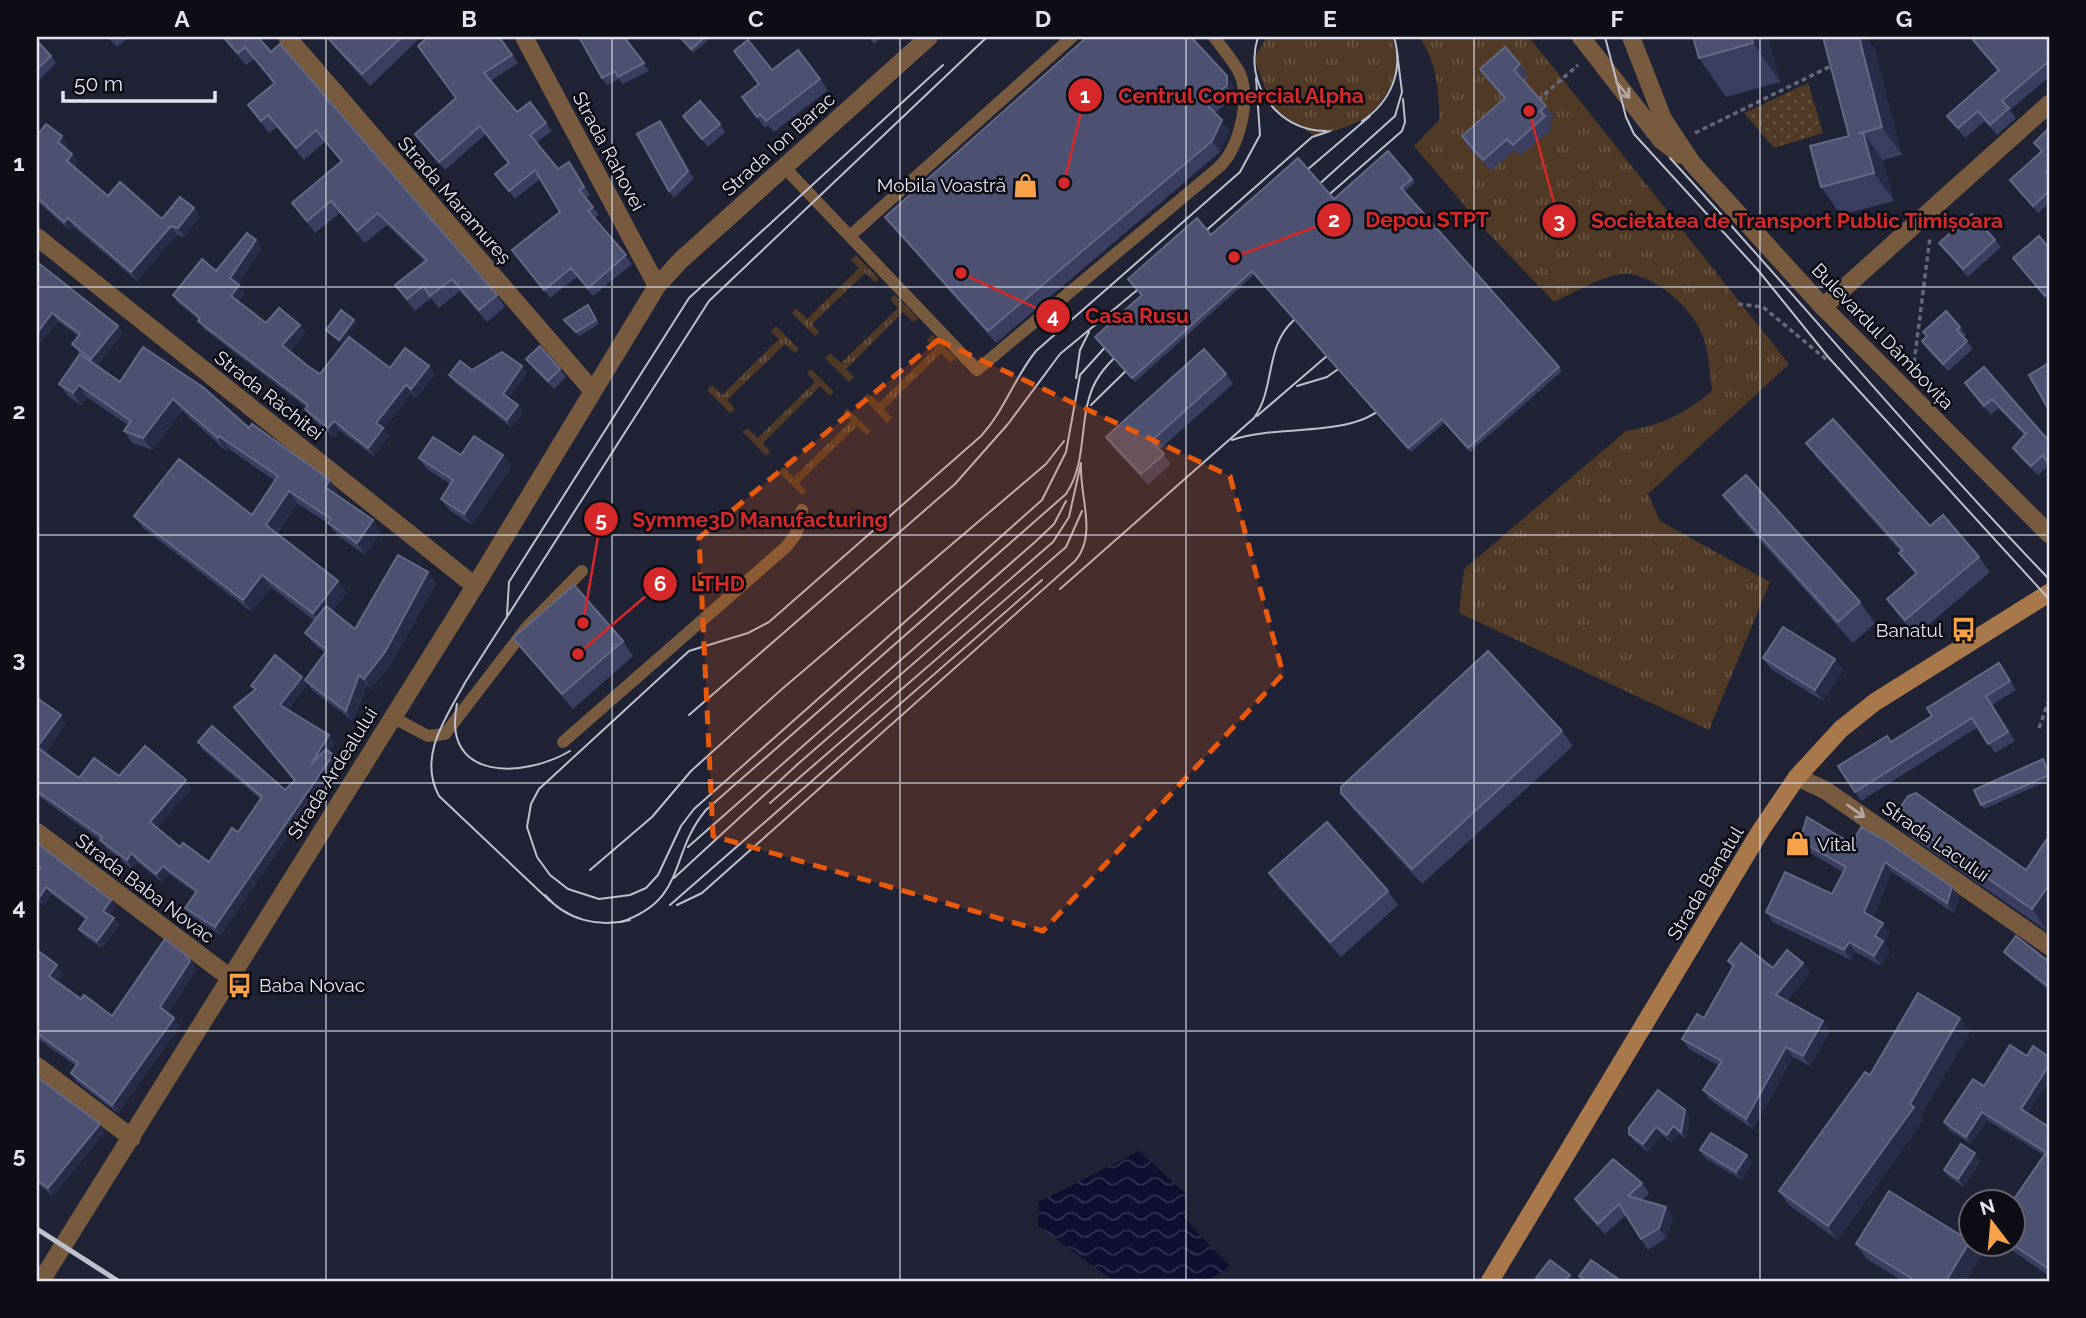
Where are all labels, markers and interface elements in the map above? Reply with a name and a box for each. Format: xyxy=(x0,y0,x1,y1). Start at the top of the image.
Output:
text: A xyxy=(174,5,190,32)
text: B xyxy=(461,5,477,32)
text: C xyxy=(748,5,764,32)
text: D xyxy=(1035,5,1051,32)
text: E xyxy=(1323,5,1337,32)
text: F xyxy=(1610,5,1624,32)
text: G xyxy=(1896,5,1912,32)
scale bar xyxy=(63,60,215,104)
text: 50 m xyxy=(74,71,123,96)
callout: Centrul Comercial Alpha xyxy=(1068,74,1378,116)
one-way arrow xyxy=(1616,80,1631,98)
text: 1 xyxy=(1080,83,1090,108)
text: Centrul Comercial Alpha xyxy=(1118,83,1364,108)
street label: Strada Rahovei xyxy=(568,88,650,214)
street label: Strada Ion Barac xyxy=(717,88,839,200)
street label: Strada Maramureș xyxy=(394,132,516,268)
text: 1 xyxy=(13,149,25,176)
shop icon: Mobila Voastră xyxy=(1012,171,1040,199)
place label: Mobila Voastră xyxy=(877,174,1006,196)
callout: Depou STPT xyxy=(1316,199,1503,241)
callout: Societatea de Transport Public Timișoara xyxy=(1542,200,2018,242)
text: 2 xyxy=(1328,207,1340,232)
text: Depou STPT xyxy=(1365,207,1489,232)
text: 3 xyxy=(1553,208,1565,233)
text: Societatea de Transport Public Timișoara xyxy=(1591,208,2003,233)
street label: Bulevardul Dâmbovița xyxy=(1808,259,1958,413)
callout: Casa Rusu xyxy=(1036,295,1203,337)
text: 4 xyxy=(1047,303,1059,328)
text: Casa Rusu xyxy=(1085,303,1189,328)
street label: Strada Răchitei xyxy=(210,346,328,444)
text: 2 xyxy=(13,397,25,424)
callout: Symme3D Manufacturing xyxy=(584,498,902,540)
text: 5 xyxy=(595,507,607,532)
text: Symme3D Manufacturing xyxy=(632,507,888,532)
callout: LTHD xyxy=(642,563,759,605)
text: 6 xyxy=(654,571,666,596)
text: LTHD xyxy=(691,571,745,596)
bus stop icon: Banatul xyxy=(1949,616,1977,644)
place label: Banatul xyxy=(1876,619,1944,641)
text: 3 xyxy=(13,645,25,672)
street label: Strada Ardealului xyxy=(283,703,381,843)
street label: Strada Lacului xyxy=(1878,796,1994,886)
one-way arrow xyxy=(1846,804,1865,818)
street label: Strada Banatul xyxy=(1662,821,1748,944)
street label: Strada Baba Novac xyxy=(71,829,219,947)
shop icon: Vital xyxy=(1783,830,1811,858)
place label: Vital xyxy=(1817,833,1857,855)
text: 4 xyxy=(12,893,26,920)
bus stop icon: Baba Novac xyxy=(225,971,253,999)
place label: Baba Novac xyxy=(259,974,365,996)
text: 5 xyxy=(13,1141,26,1168)
north arrow xyxy=(1956,1188,2026,1258)
text: N xyxy=(1977,1194,1997,1219)

